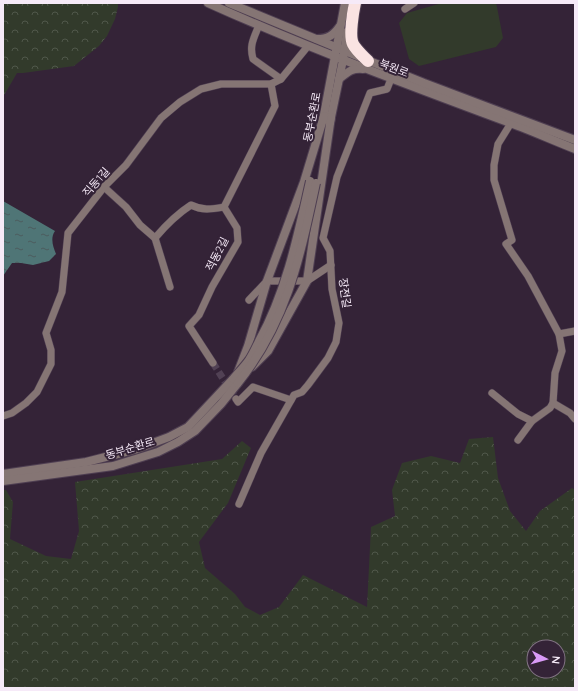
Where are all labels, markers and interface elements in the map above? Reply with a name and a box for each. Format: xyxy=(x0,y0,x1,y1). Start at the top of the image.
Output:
street label: 북원로 xyxy=(377,56,411,80)
street label: 동부순환로 xyxy=(300,91,324,143)
street label: 직동1길 xyxy=(79,164,113,200)
street label: 적동2길 xyxy=(202,235,232,273)
street label: 장전길 xyxy=(336,277,354,309)
street label: 동부순환로 xyxy=(104,434,156,462)
north arrow xyxy=(526,639,566,679)
text: N xyxy=(549,655,563,665)

